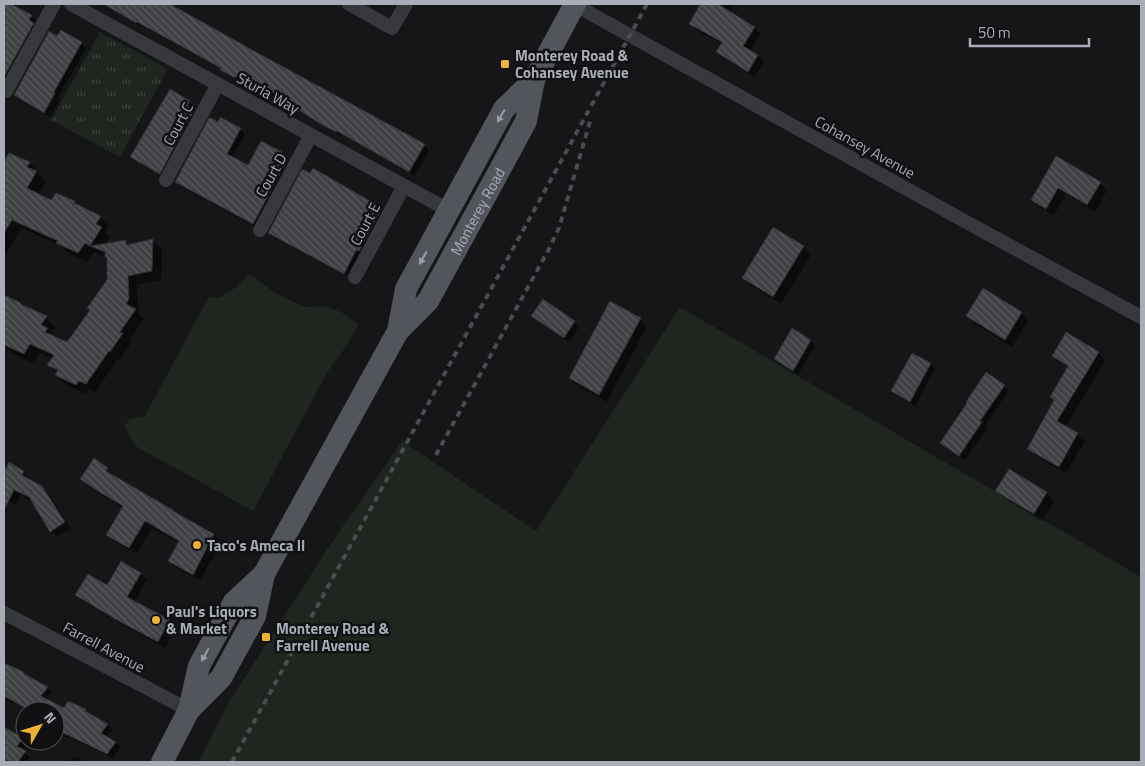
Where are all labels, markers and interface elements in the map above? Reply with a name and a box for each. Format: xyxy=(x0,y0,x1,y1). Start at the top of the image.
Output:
scale bar xyxy=(970,15,1089,47)
text: 50 m xyxy=(978,21,1011,44)
place label: Monterey Road & Cohansey Avenue xyxy=(515,44,629,84)
marker: Monterey Road & Cohansey Avenue xyxy=(499,58,511,70)
street label: Sturla Way xyxy=(232,66,304,120)
street label: Court C xyxy=(157,98,199,150)
one-way arrow xyxy=(497,109,506,122)
street label: Cohansey Avenue xyxy=(811,110,919,184)
street label: Court D xyxy=(249,149,293,201)
street label: Monterey Road xyxy=(444,163,510,259)
street label: Court E xyxy=(344,198,386,250)
one-way arrow xyxy=(419,252,428,265)
place label: Taco's Ameca II xyxy=(207,534,305,557)
marker: Taco's Ameca II xyxy=(191,539,203,551)
place label: Paul's Liquors & Market xyxy=(166,600,257,640)
marker: Paul's Liquors & Market xyxy=(150,614,162,626)
street label: Farrell Avenue xyxy=(59,616,149,678)
place label: Monterey Road & Farrell Avenue xyxy=(276,617,389,657)
marker: Monterey Road & Farrell Avenue xyxy=(260,631,272,643)
one-way arrow xyxy=(201,647,209,662)
north arrow xyxy=(15,701,65,751)
text: N xyxy=(39,707,62,728)

